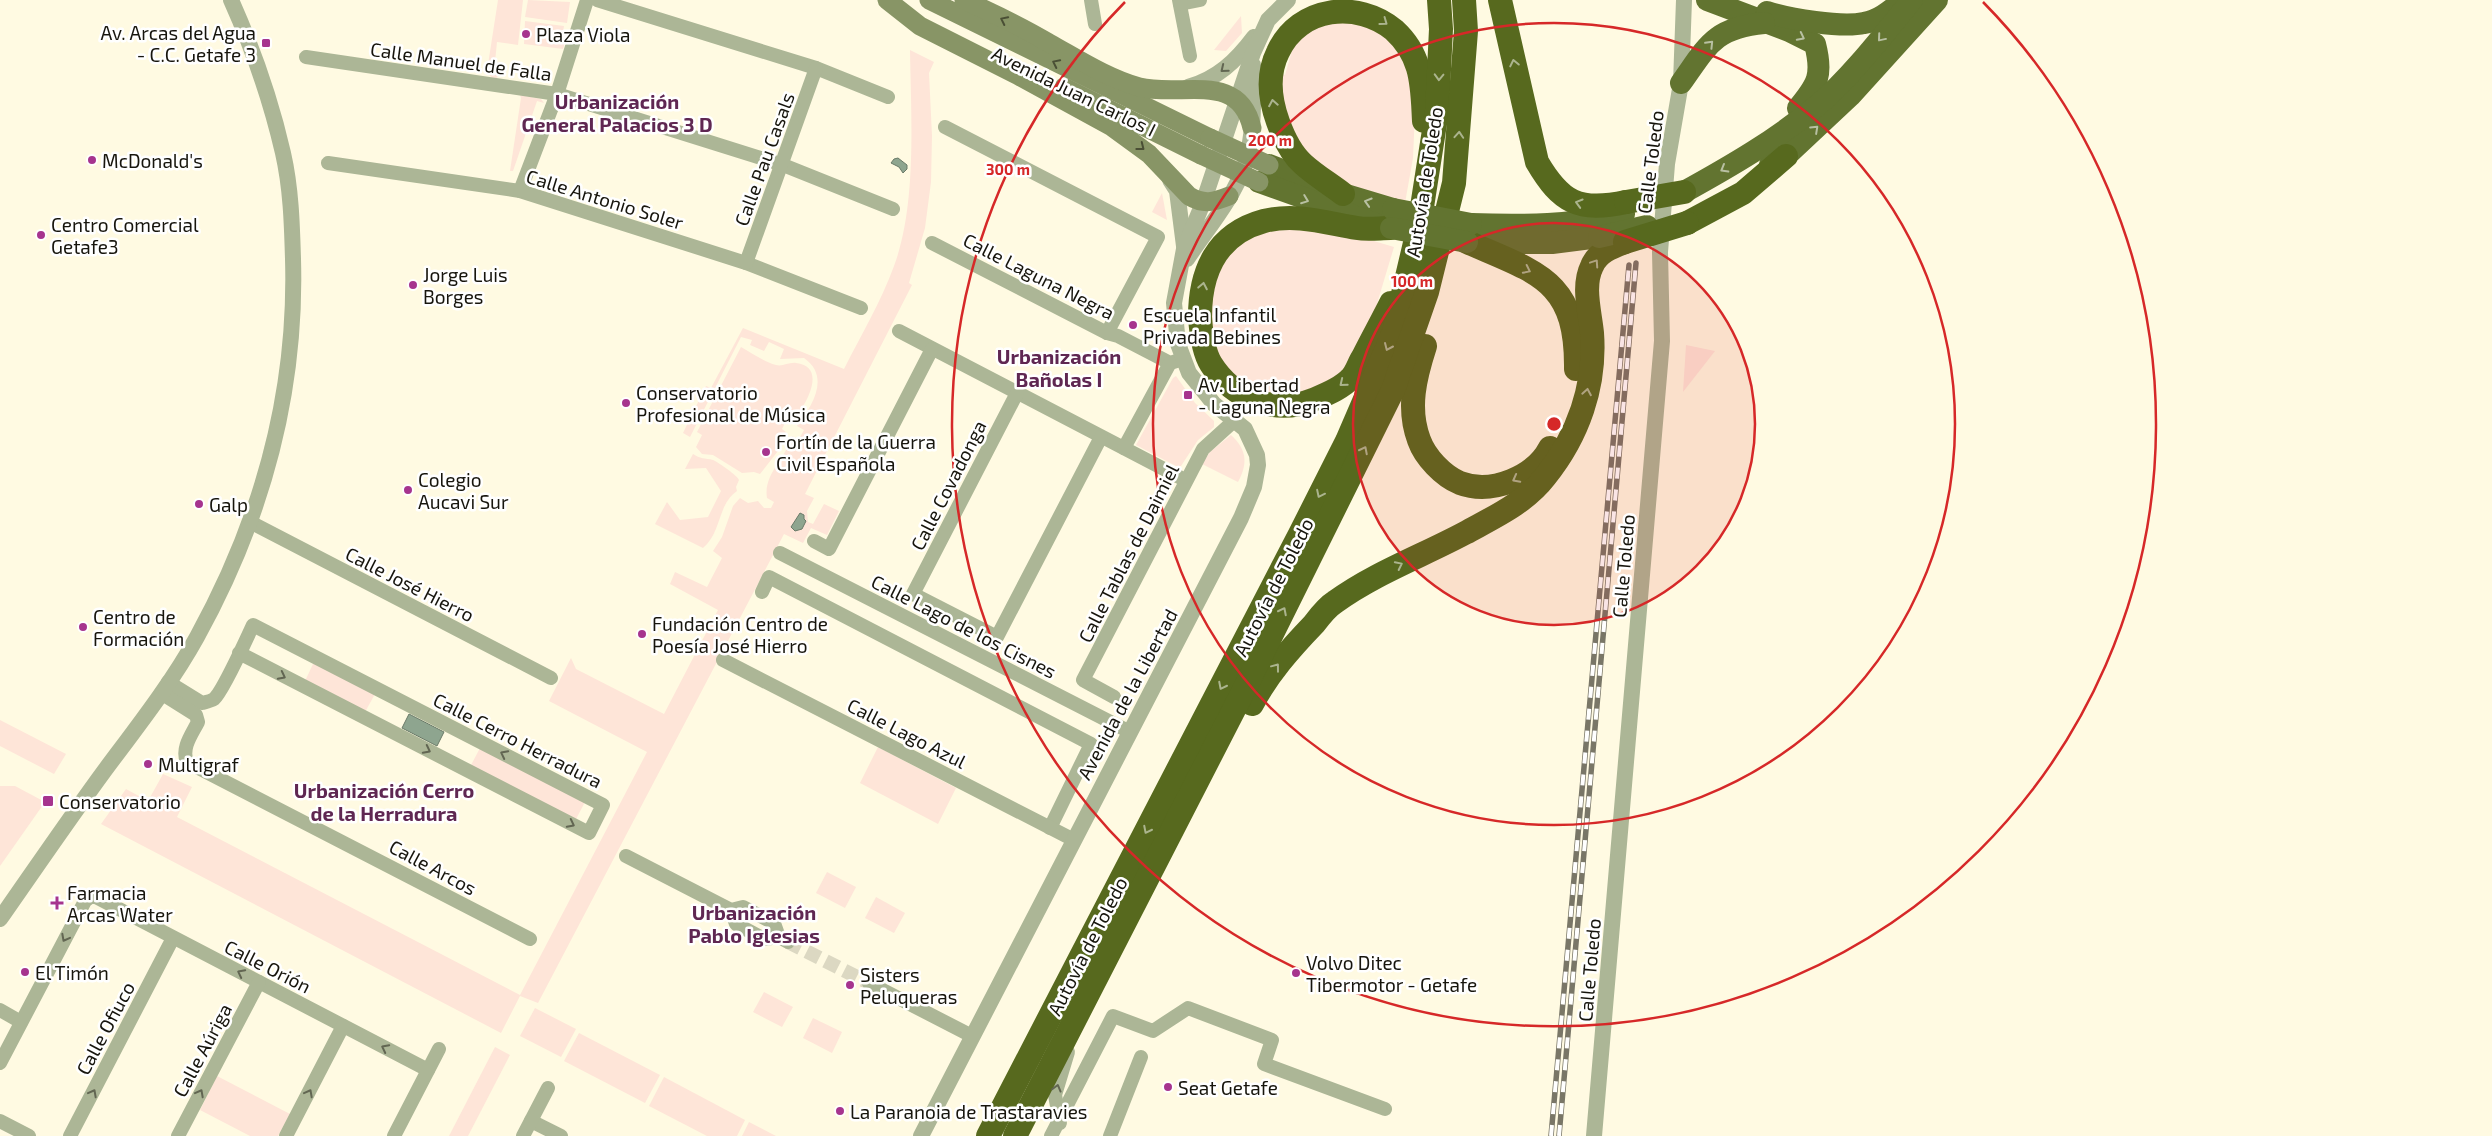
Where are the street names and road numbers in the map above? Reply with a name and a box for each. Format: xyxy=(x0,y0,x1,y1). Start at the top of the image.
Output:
street label: Calle Manuel de Falla xyxy=(369,37,553,85)
street label: Avenida Juan Carlos I xyxy=(988,41,1160,141)
street label: Calle Pau Casals xyxy=(729,89,799,229)
street label: Autovía de Toledo xyxy=(1401,105,1447,259)
street label: Calle Toledo xyxy=(1632,109,1668,215)
street label: Calle Antonio Soler xyxy=(524,164,687,234)
street label: Calle Laguna Negra xyxy=(960,228,1118,324)
street label: Calle Covadonga xyxy=(905,416,991,554)
street label: Calle Tablas de Daimiel xyxy=(1073,460,1183,646)
street label: Calle Toledo xyxy=(1607,513,1639,619)
street label: Autovía de Toledo xyxy=(1228,514,1318,660)
street label: Calle José Hierro xyxy=(342,542,478,626)
street label: Calle Lago de los Cisnes xyxy=(868,569,1060,683)
street label: Avenida de la Libertad xyxy=(1072,605,1182,783)
street label: Calle Cerro Herradura xyxy=(430,687,606,793)
street label: Calle Lago Azul xyxy=(844,693,971,773)
street label: Calle Arcos xyxy=(386,834,480,900)
street label: Autovía de Toledo xyxy=(1042,873,1132,1019)
street label: Calle Toledo xyxy=(1573,917,1605,1023)
street label: Calle Orión xyxy=(221,934,315,998)
street label: Calle Ofiuco xyxy=(71,978,139,1078)
street label: Calle Aúriga xyxy=(168,999,236,1101)

